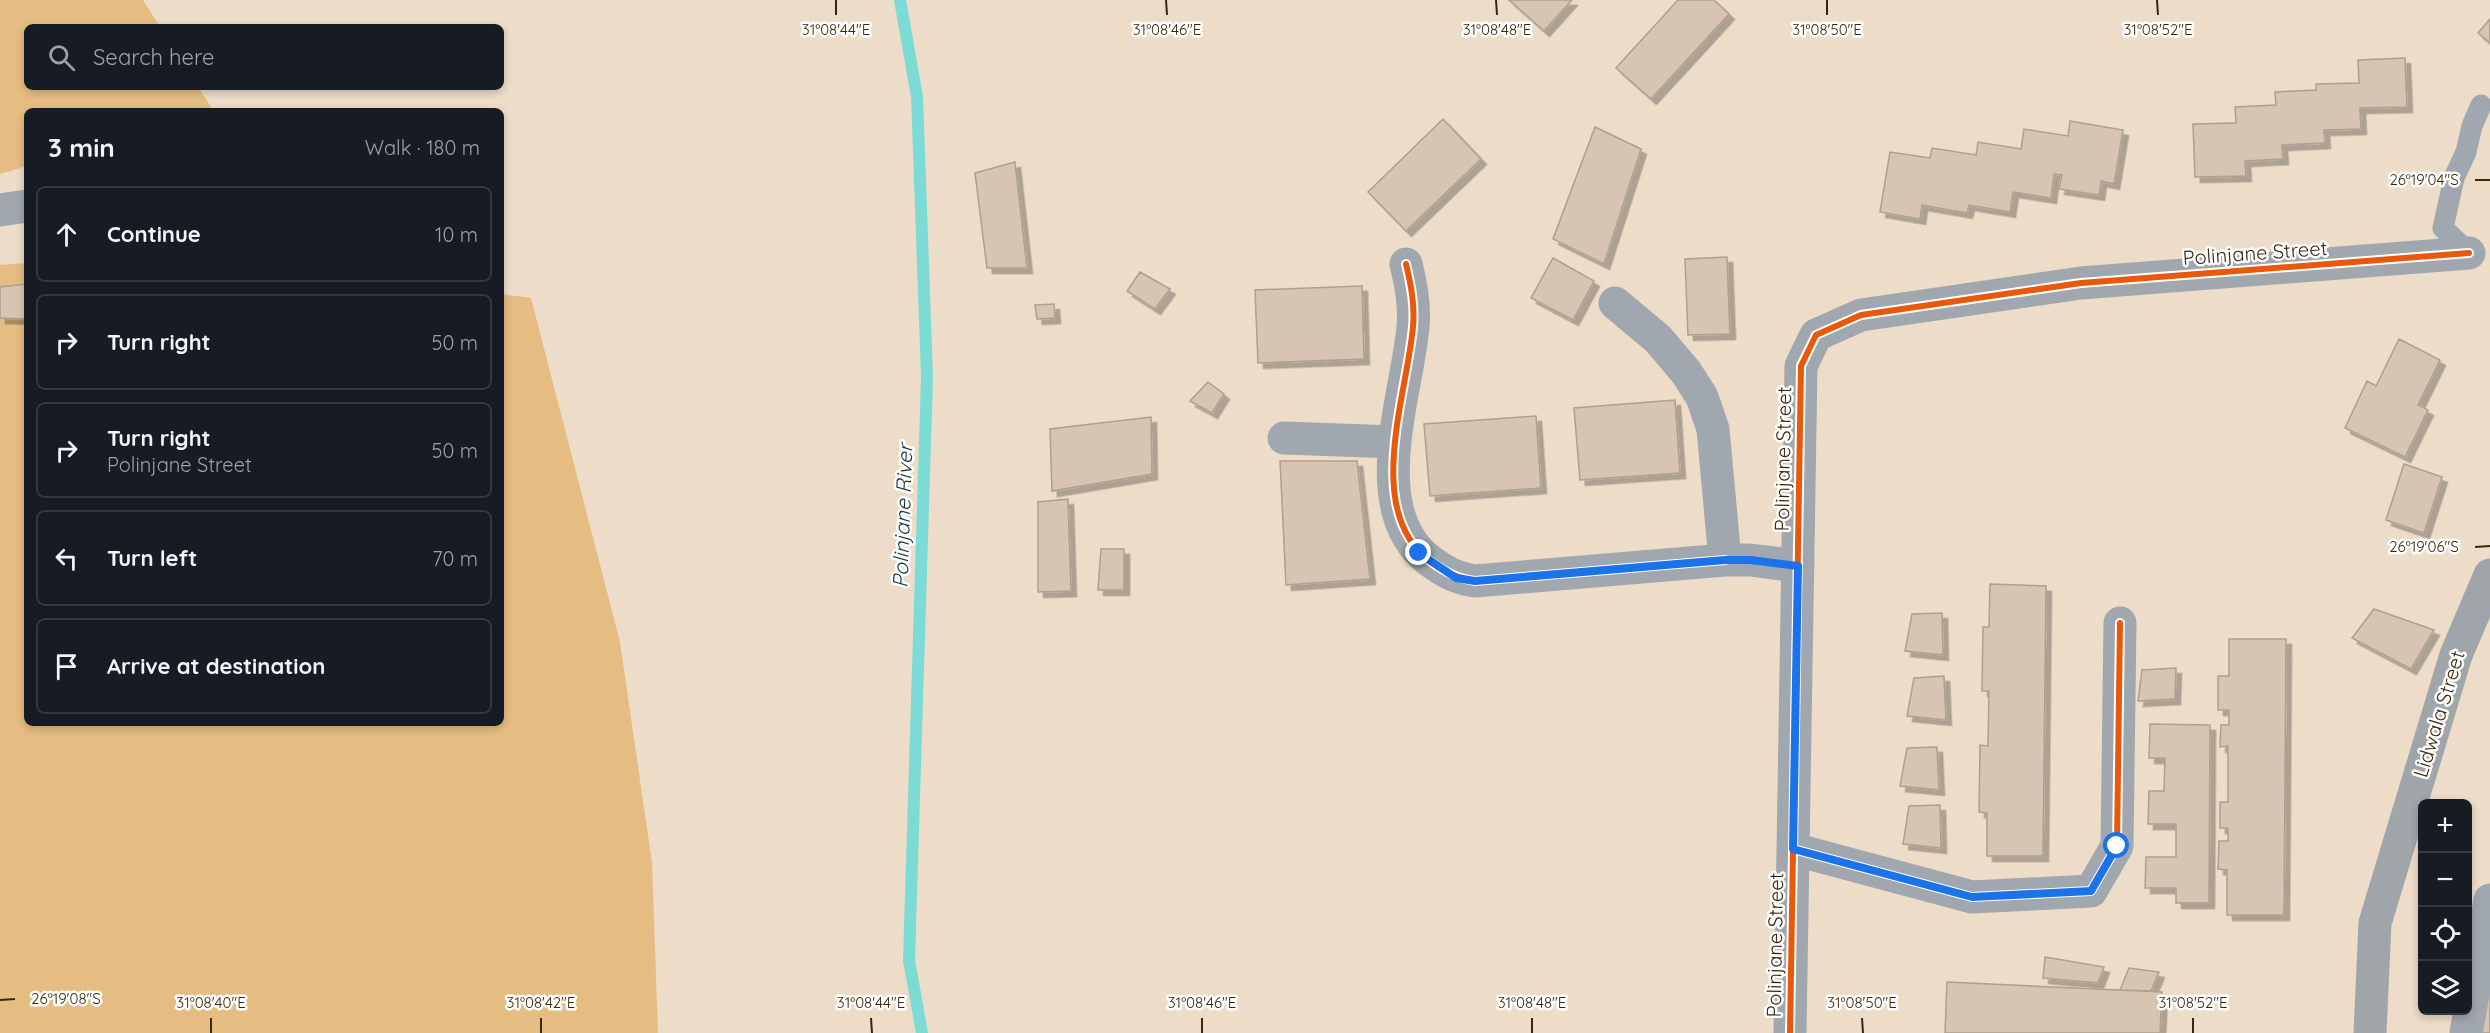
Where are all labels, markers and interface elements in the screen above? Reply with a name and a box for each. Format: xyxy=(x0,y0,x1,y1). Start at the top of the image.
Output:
text: 31°08'44"E xyxy=(802,20,870,39)
text: 31°08'46"E xyxy=(1133,20,1201,39)
text: 31°08'48"E xyxy=(1463,20,1531,39)
text: 31°08'50"E xyxy=(1792,20,1862,39)
text: 31°08'52"E xyxy=(2123,20,2193,39)
search box xyxy=(24,24,504,90)
icon: search xyxy=(45,41,78,74)
text: Search here xyxy=(93,43,214,71)
text: 3 min xyxy=(48,131,115,164)
text: Walk · 180 m xyxy=(365,135,480,160)
text: 26°19'04"S xyxy=(2389,170,2459,189)
icon: ahead xyxy=(50,218,83,251)
text: Continue xyxy=(107,220,201,248)
text: 10 m xyxy=(435,222,478,247)
street label: Polinjane Street xyxy=(2182,235,2328,270)
icon: right xyxy=(50,326,83,359)
text: Turn right xyxy=(107,328,211,356)
text: 50 m xyxy=(432,330,478,355)
street label: Polinjane Street xyxy=(1769,386,1796,532)
text: Turn right xyxy=(107,424,211,452)
icon: right xyxy=(50,434,83,467)
text: 50 m xyxy=(432,438,478,463)
water label: Polinjane River xyxy=(886,441,918,588)
text: Polinjane Street xyxy=(107,452,252,477)
text: 26°19'06"S xyxy=(2389,537,2459,556)
route end xyxy=(1405,539,1431,565)
icon: left xyxy=(50,542,83,575)
text: Turn left xyxy=(107,544,197,572)
text: 70 m xyxy=(432,546,478,571)
street label: Lidwala Street xyxy=(2407,647,2470,780)
icon: arrive xyxy=(50,650,83,683)
text: Arrive at destination xyxy=(107,652,325,680)
map controls xyxy=(2418,799,2472,1015)
button: + xyxy=(2418,799,2472,853)
route start xyxy=(2103,832,2129,858)
button: − xyxy=(2418,853,2472,907)
street label: Polinjane Street xyxy=(1761,872,1788,1018)
button: locate xyxy=(2418,907,2472,961)
button: layers xyxy=(2418,961,2472,1015)
text: 26°19'08"S xyxy=(31,989,101,1008)
text: 31°08'40"E xyxy=(176,993,246,1012)
text: 31°08'42"E xyxy=(507,993,575,1012)
text: 31°08'44"E xyxy=(837,993,905,1012)
text: 31°08'46"E xyxy=(1168,993,1236,1012)
text: 31°08'48"E xyxy=(1498,993,1566,1012)
text: 31°08'50"E xyxy=(1827,993,1897,1012)
text: 31°08'52"E xyxy=(2158,993,2228,1012)

